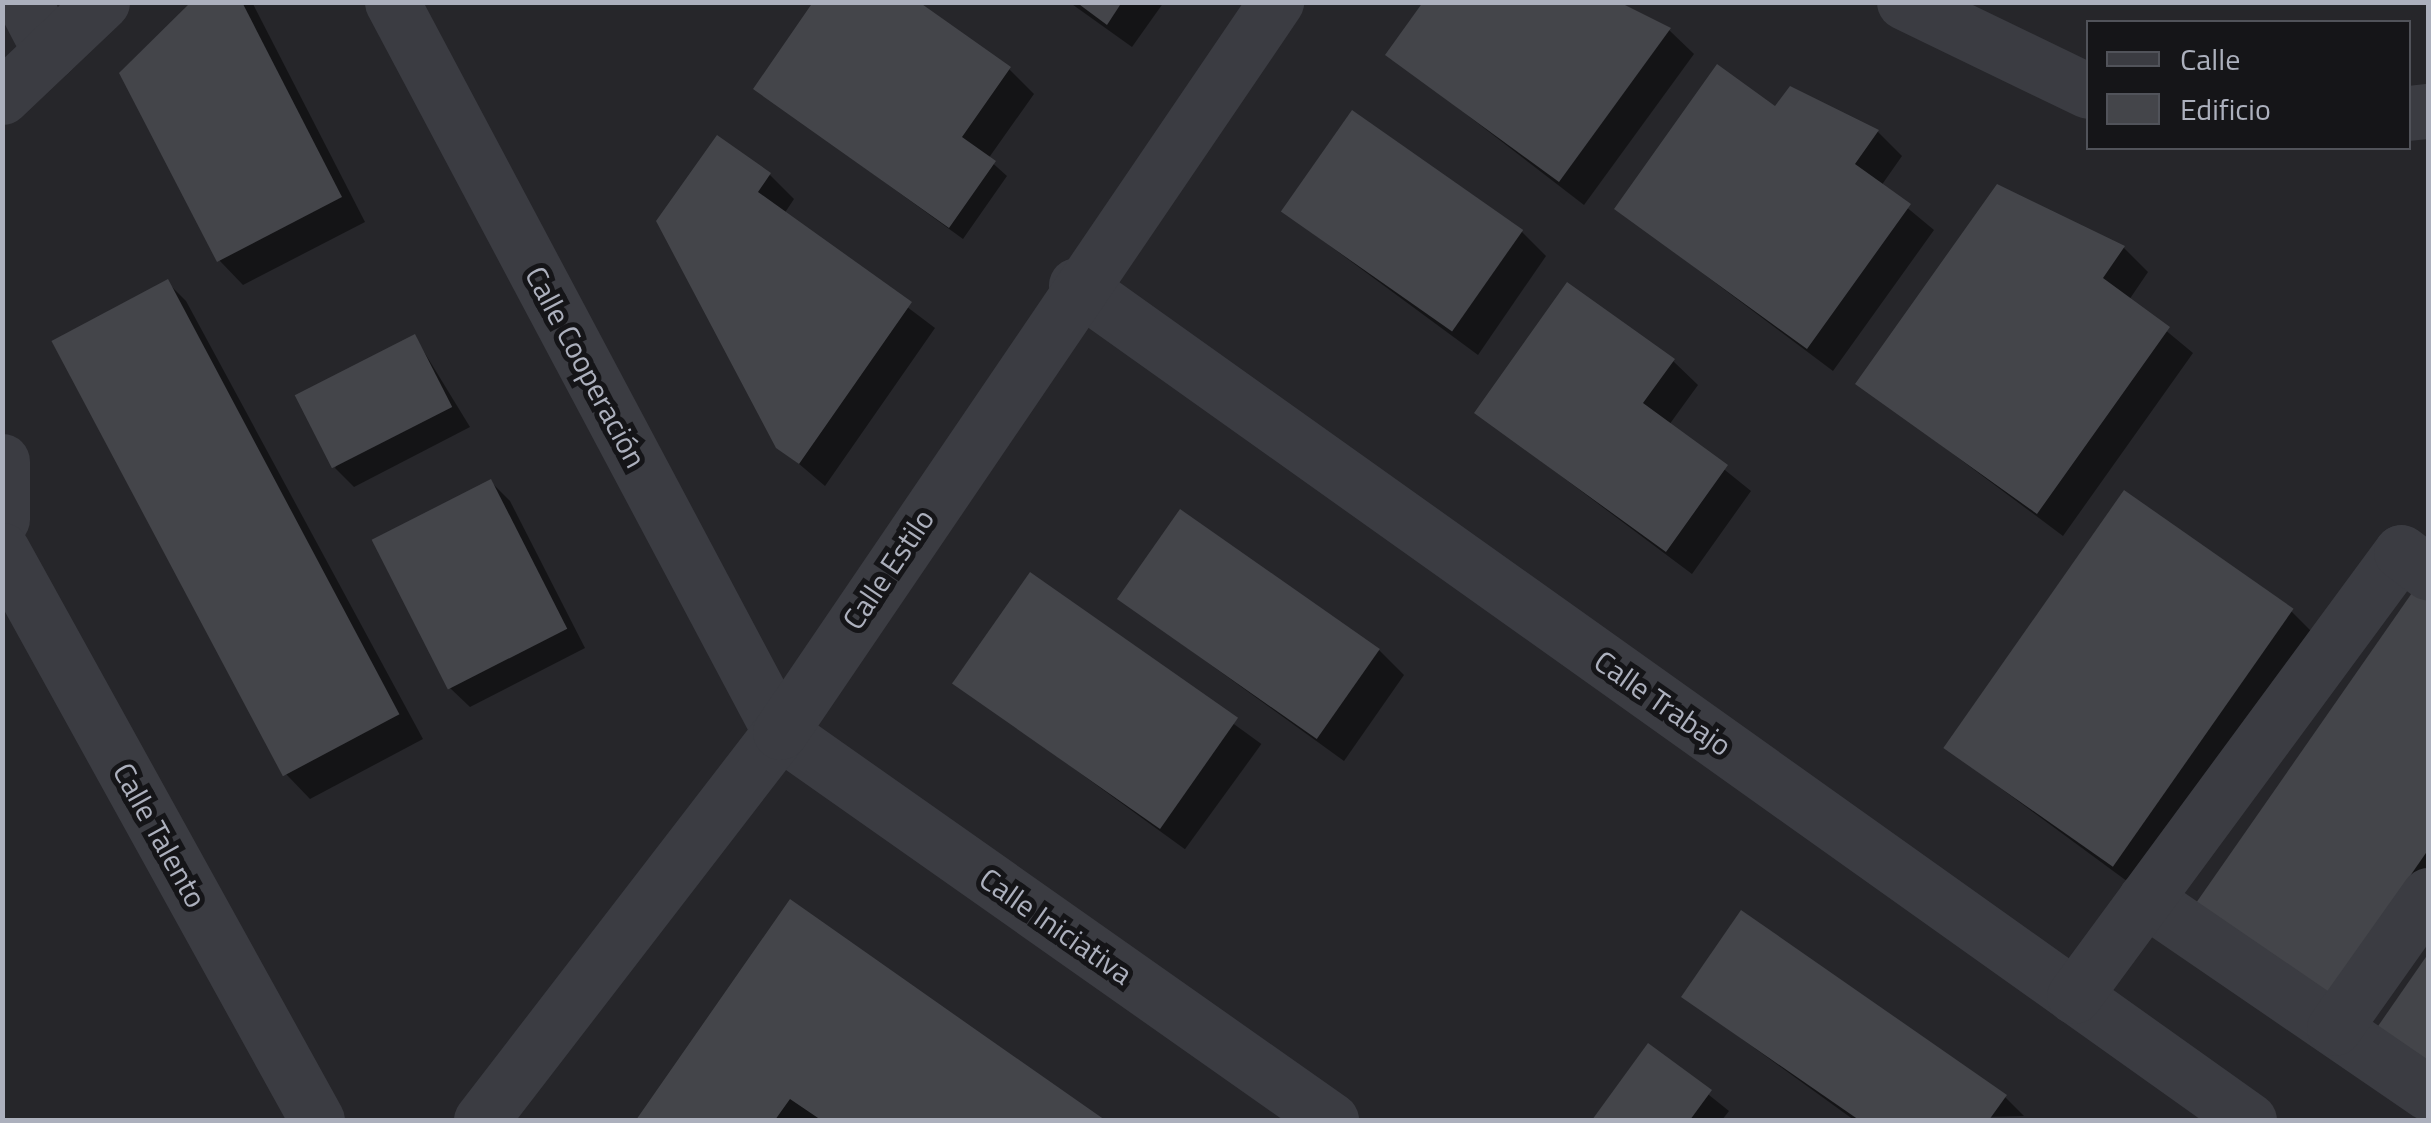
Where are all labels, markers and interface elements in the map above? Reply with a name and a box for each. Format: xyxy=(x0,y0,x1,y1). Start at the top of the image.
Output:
legend xyxy=(2086,20,2411,150)
text: Calle xyxy=(2180,36,2240,82)
text: Edificio xyxy=(2180,86,2271,132)
street label: Calle Cooperación xyxy=(518,260,654,474)
street label: Calle Estilo xyxy=(835,502,941,636)
street label: Calle Trabajo xyxy=(1588,643,1738,763)
street label: Calle Talento xyxy=(106,756,214,914)
street label: Calle Iniciativa xyxy=(973,860,1139,992)

